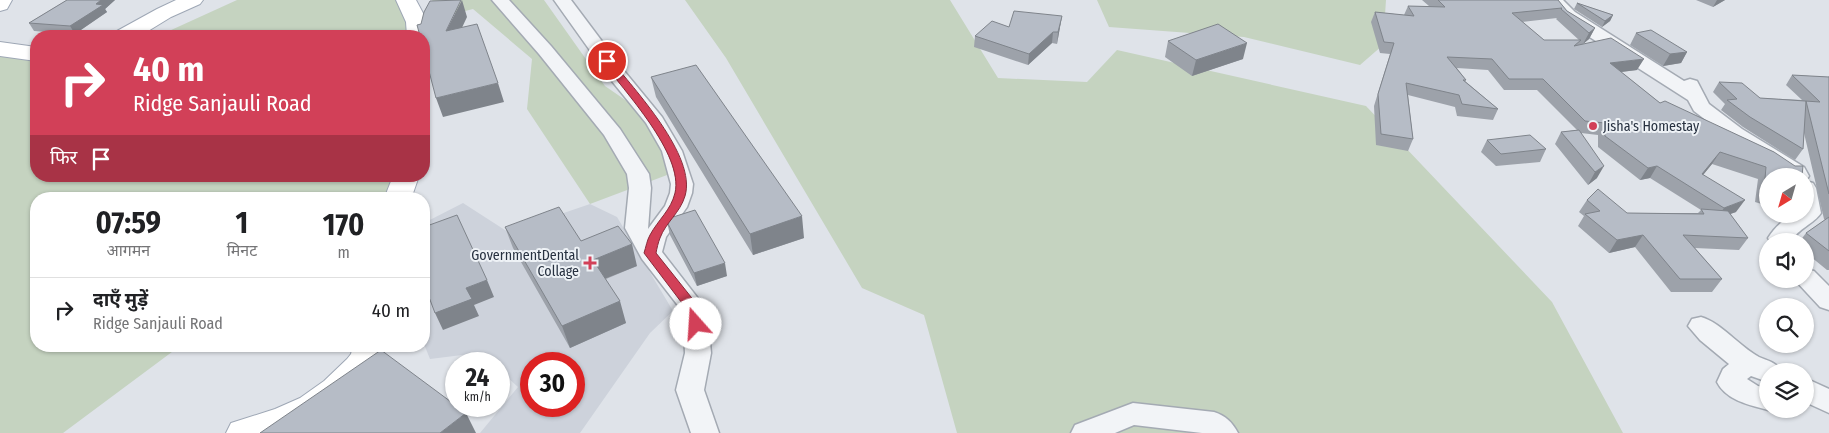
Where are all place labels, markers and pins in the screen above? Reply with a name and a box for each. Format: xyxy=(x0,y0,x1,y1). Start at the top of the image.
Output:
pin xyxy=(586,40,628,82)
place label: Jisha's Homestay xyxy=(1603,118,1700,135)
marker: Jisha's Homestay xyxy=(1587,120,1599,132)
place label: GovernmentDental Collage xyxy=(471,247,579,280)
marker: GovernmentDental Collage xyxy=(583,256,597,270)

